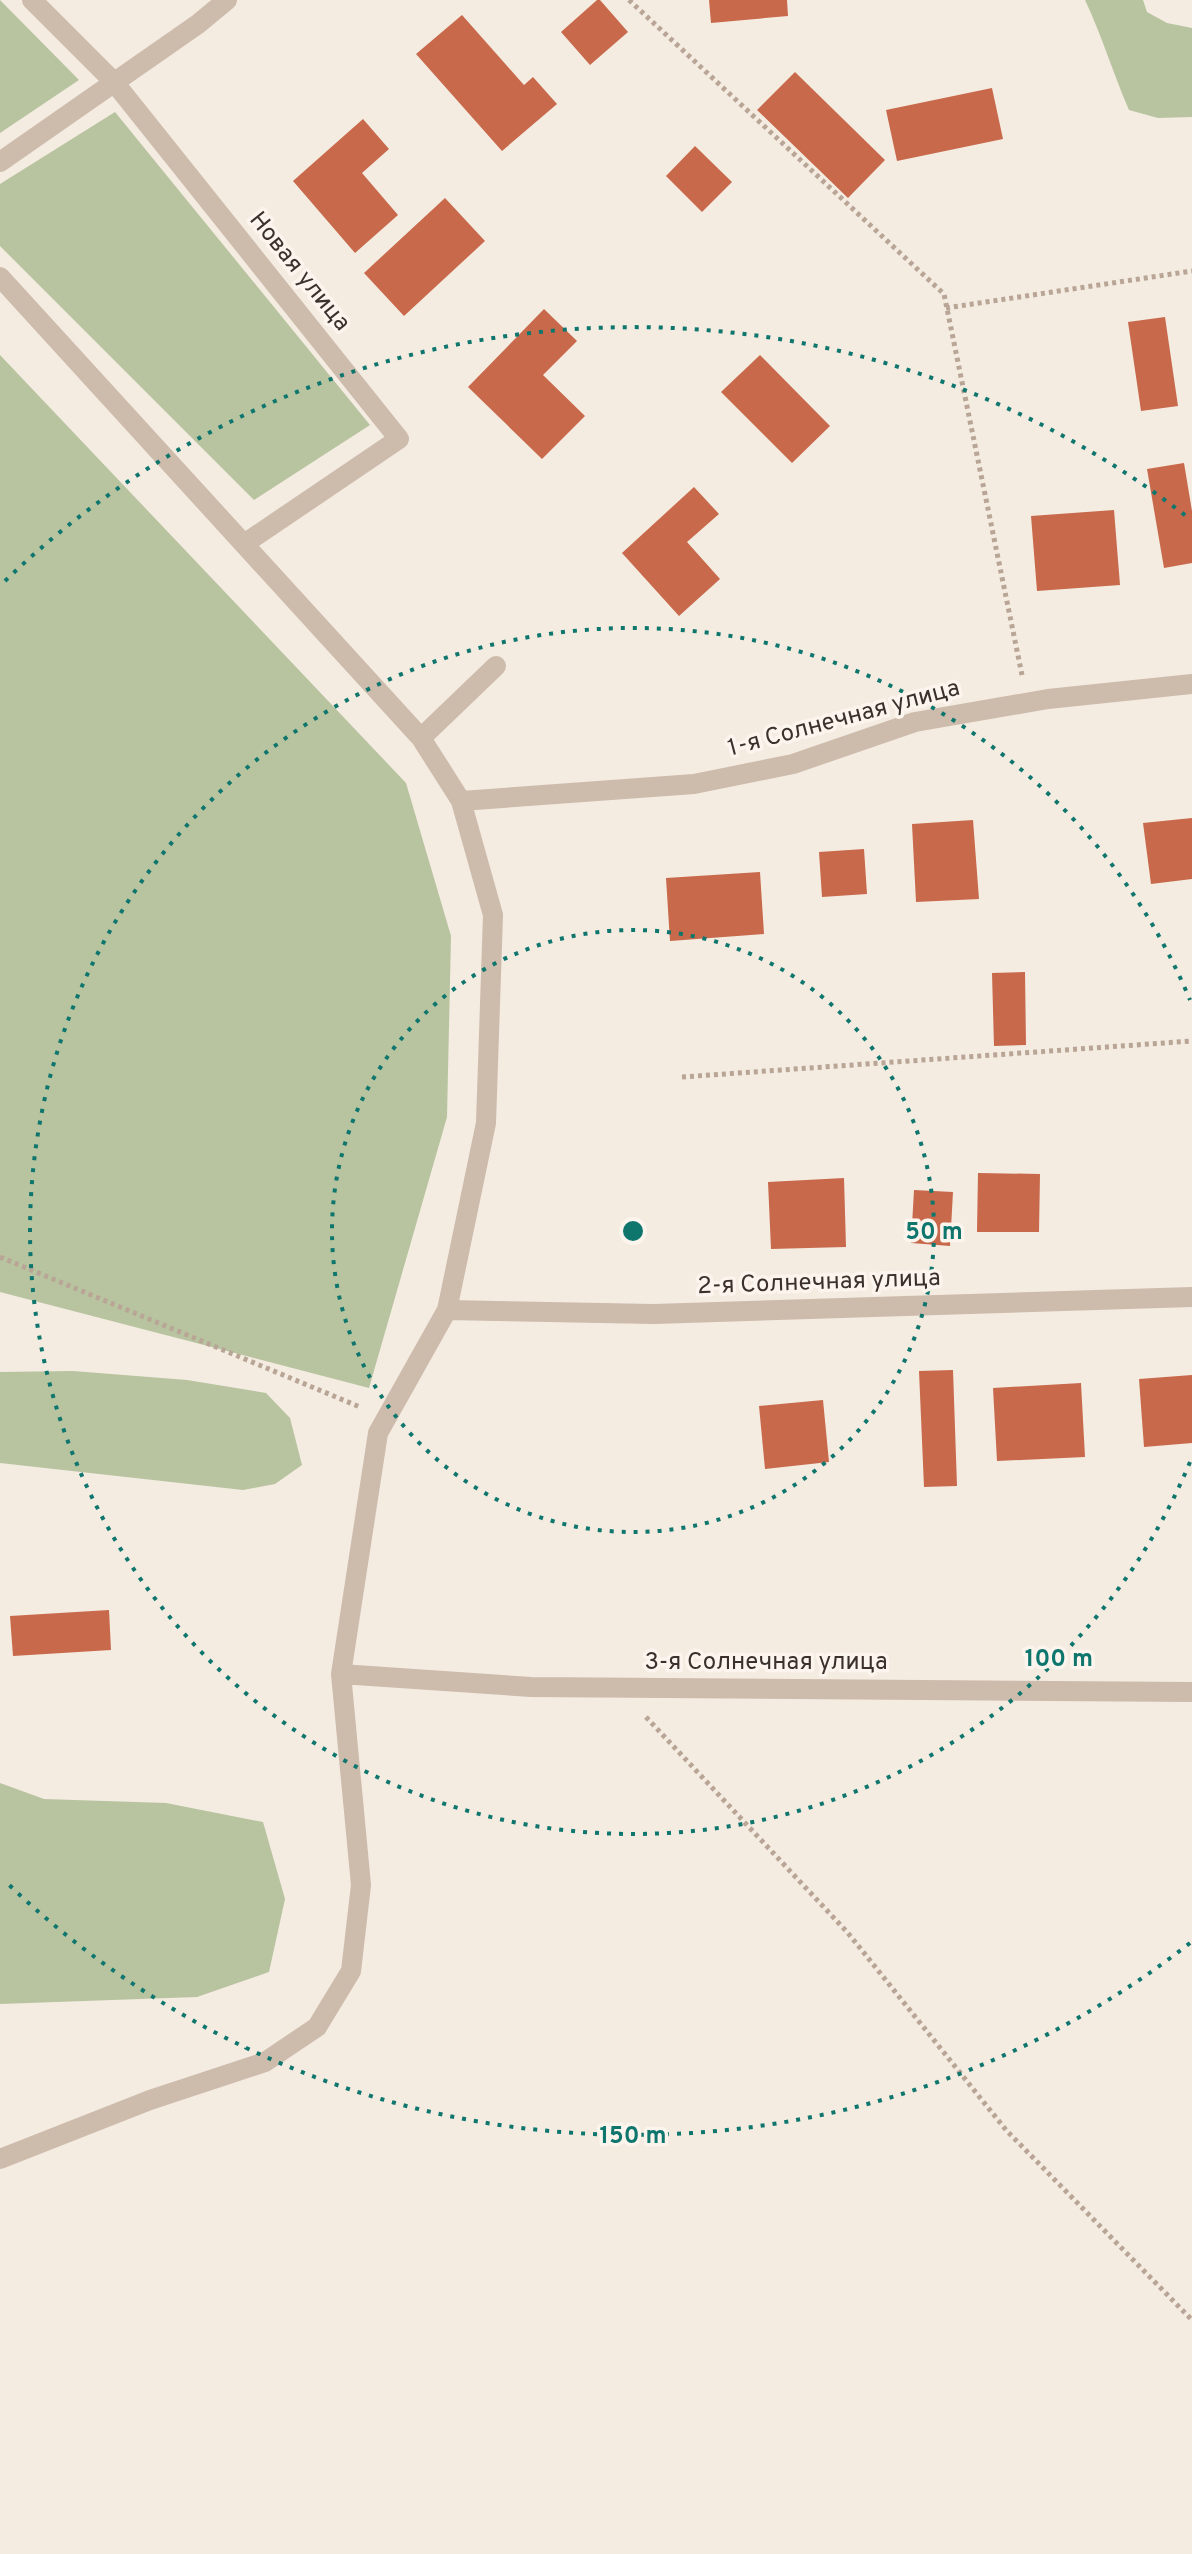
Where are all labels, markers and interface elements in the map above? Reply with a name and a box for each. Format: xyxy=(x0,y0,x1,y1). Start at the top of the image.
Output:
street label: Новая улица xyxy=(242,206,356,338)
street label: 1-я Солнечная улица xyxy=(725,674,963,764)
centre of rings xyxy=(619,1217,647,1245)
text: 50 m xyxy=(905,1218,963,1248)
street label: 2-я Солнечная улица xyxy=(697,1264,941,1302)
text: 100 m xyxy=(1025,1645,1093,1675)
street label: 3-я Солнечная улица xyxy=(644,1648,888,1678)
text: 150 m xyxy=(599,2122,667,2152)

